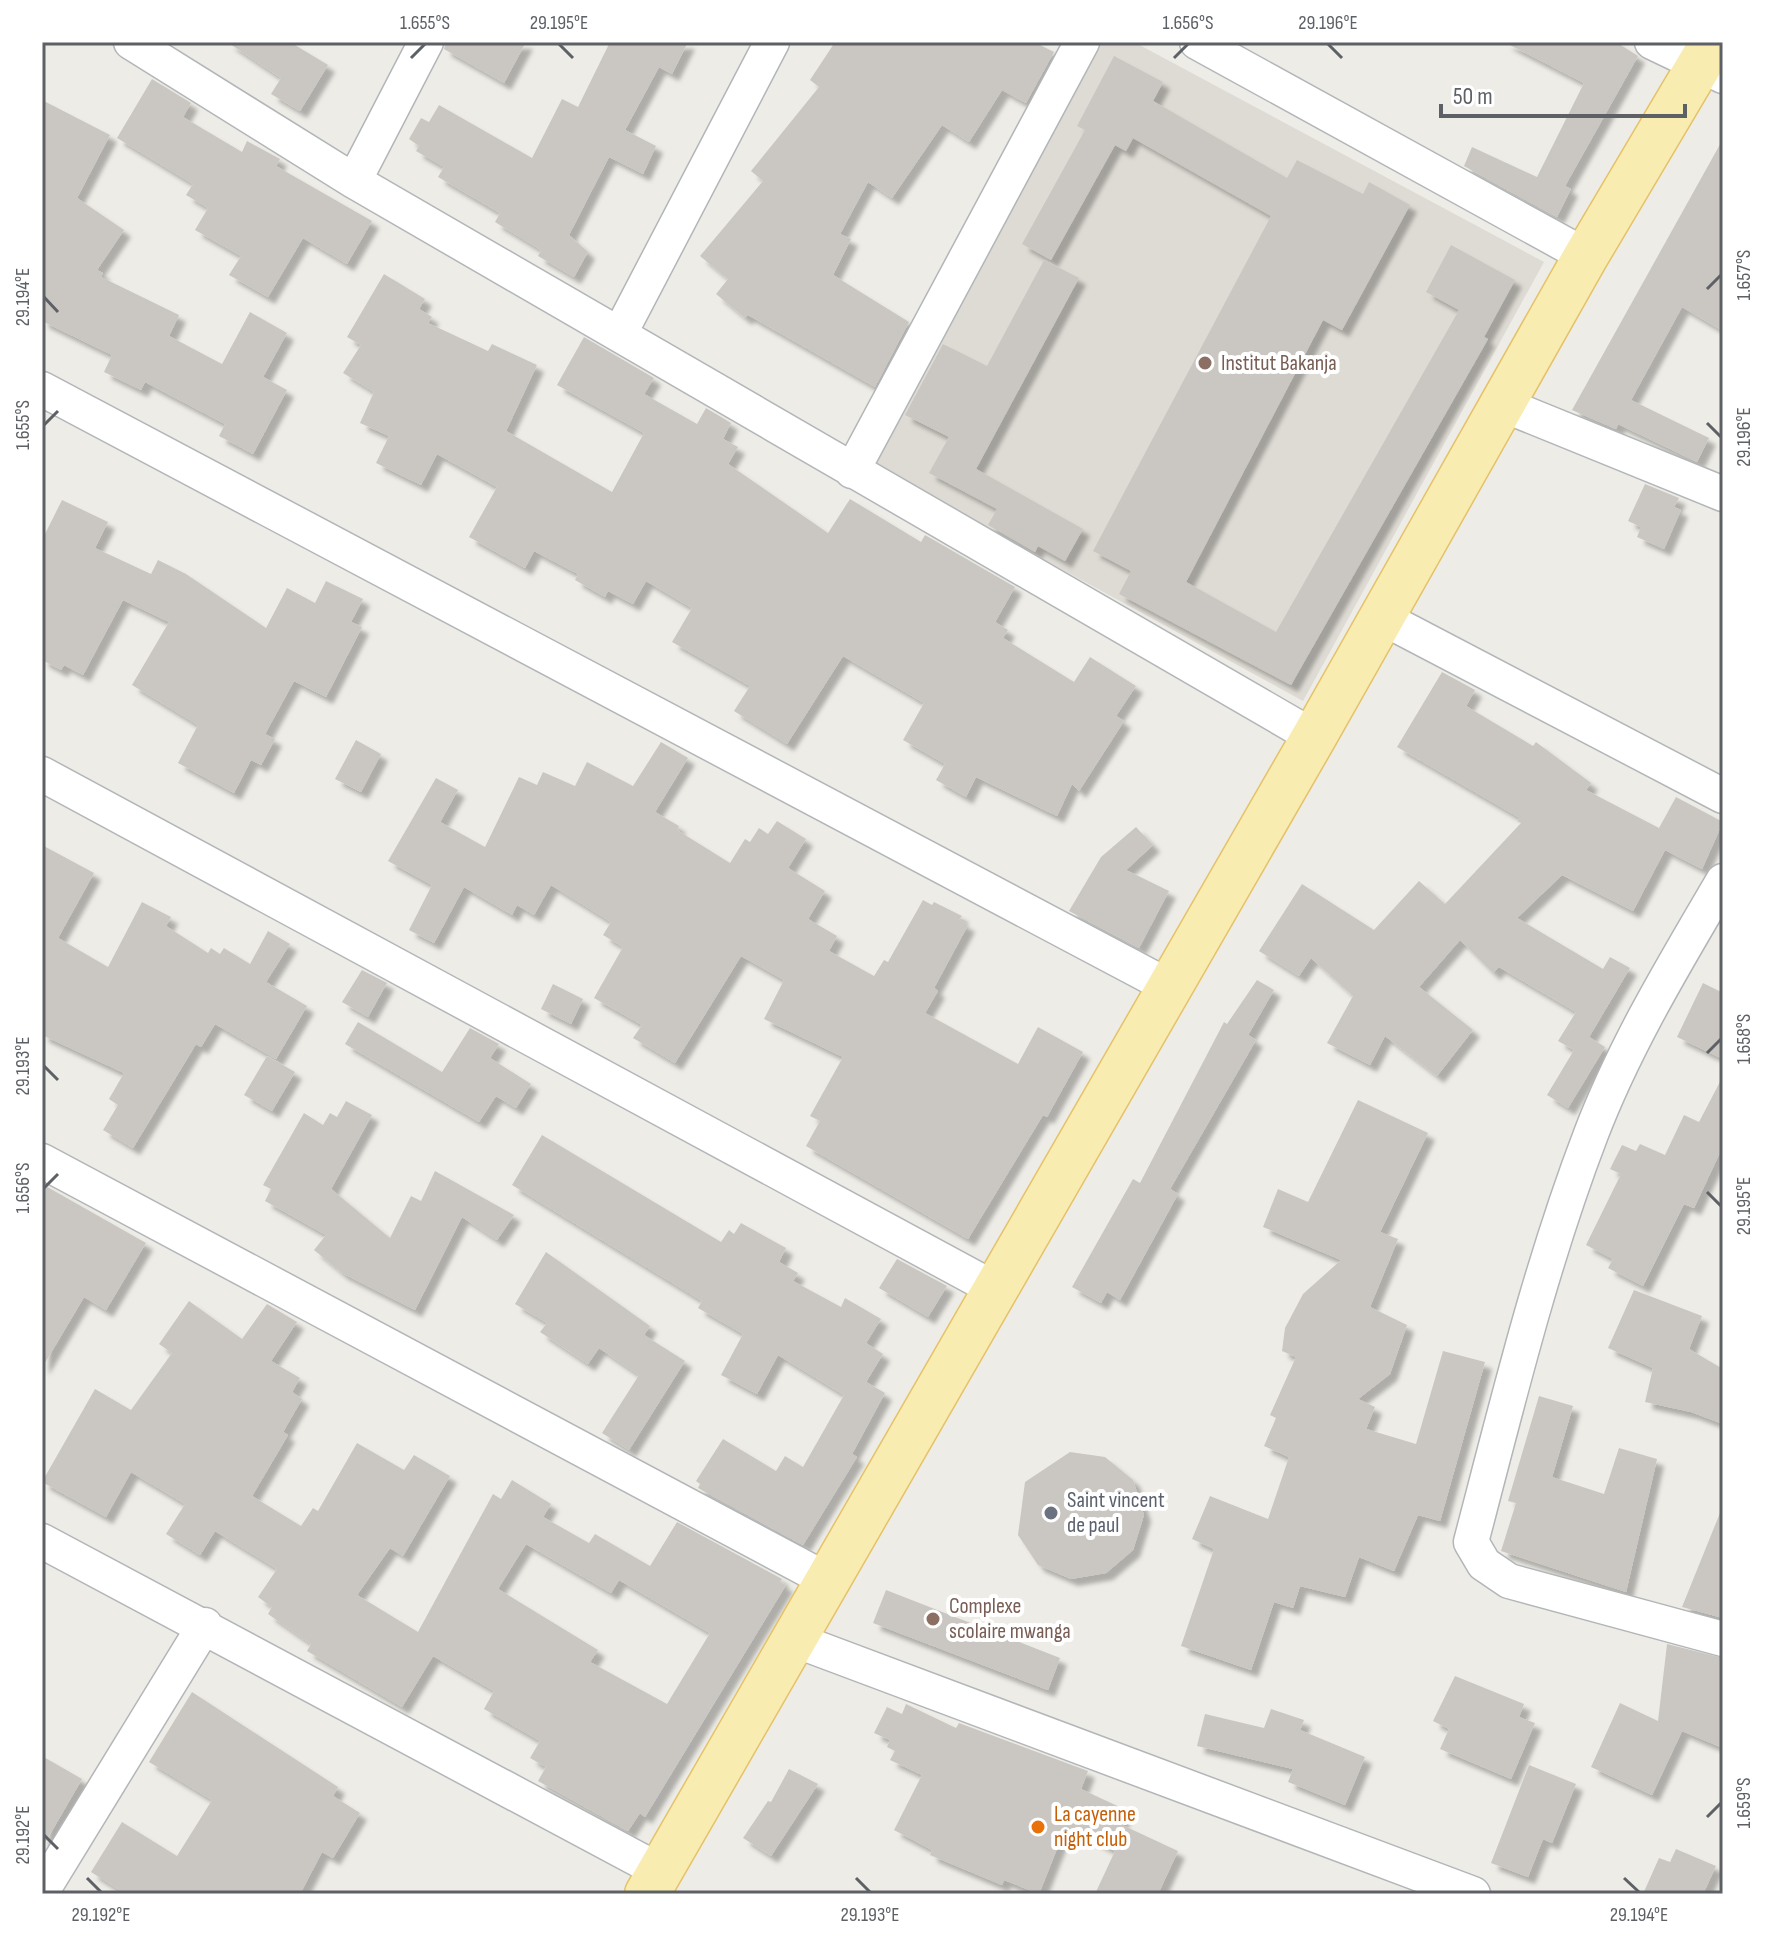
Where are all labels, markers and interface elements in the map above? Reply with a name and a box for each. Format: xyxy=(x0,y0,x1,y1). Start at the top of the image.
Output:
text: 1.655°S xyxy=(400,11,450,35)
text: 29.195°E xyxy=(530,11,588,35)
text: 1.656°S xyxy=(1163,11,1213,35)
text: 29.196°E xyxy=(1298,11,1358,35)
scale bar xyxy=(1441,68,1685,118)
text: 50 m xyxy=(1453,82,1493,111)
text: 1.657°S xyxy=(1732,250,1756,300)
text: 29.194°E xyxy=(11,268,35,326)
place label: Institut Bakanja xyxy=(1221,350,1337,377)
marker: Institut Bakanja xyxy=(1196,354,1214,372)
text: 1.655°S xyxy=(11,400,35,450)
text: 29.196°E xyxy=(1732,407,1756,467)
text: 1.658°S xyxy=(1732,1014,1756,1064)
text: 29.193°E xyxy=(11,1036,35,1096)
text: 1.656°S xyxy=(11,1163,35,1213)
text: 29.195°E xyxy=(1732,1177,1756,1235)
place label: Saint vincent de paul xyxy=(1067,1487,1165,1539)
marker: Saint vincent de paul xyxy=(1042,1504,1060,1522)
place label: Complexe scolaire mwanga xyxy=(949,1593,1071,1645)
marker: Complexe scolaire mwanga xyxy=(924,1610,942,1628)
text: 1.659°S xyxy=(1732,1777,1756,1829)
place label: La cayenne night club xyxy=(1054,1801,1136,1853)
text: 29.192°E xyxy=(11,1806,35,1864)
marker: La cayenne night club xyxy=(1029,1818,1047,1836)
text: 29.192°E xyxy=(72,1903,130,1927)
text: 29.193°E xyxy=(840,1903,900,1927)
text: 29.194°E xyxy=(1610,1903,1668,1927)

